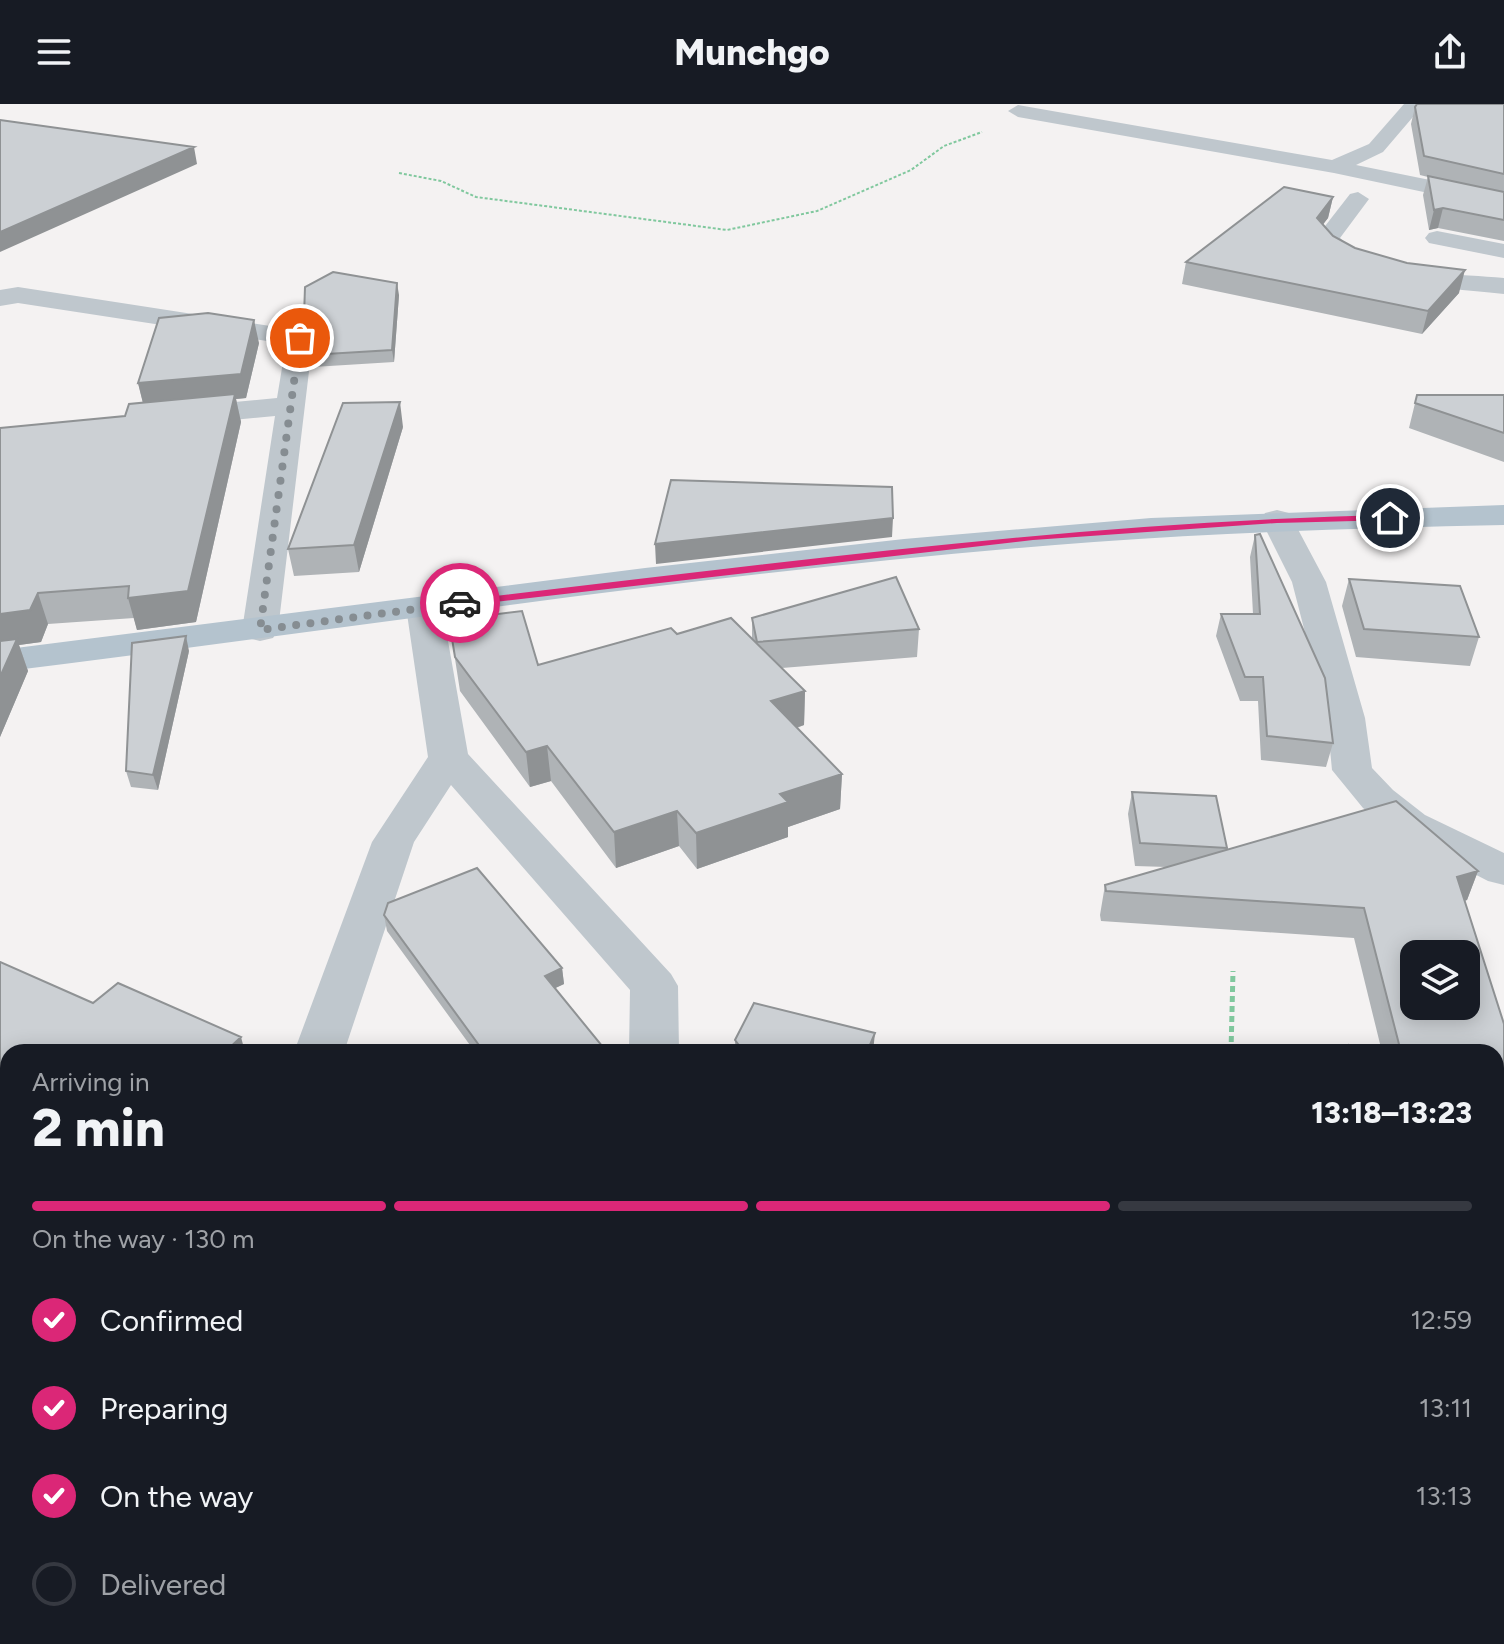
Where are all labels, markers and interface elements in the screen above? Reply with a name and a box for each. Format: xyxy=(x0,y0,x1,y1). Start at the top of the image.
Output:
icon: menu xyxy=(32,30,76,74)
icon: share xyxy=(1428,30,1472,74)
text: Munchgo xyxy=(674,31,830,74)
pin xyxy=(266,304,334,372)
icon: bag xyxy=(278,316,322,360)
pin xyxy=(1356,484,1424,552)
icon: home xyxy=(1368,496,1412,540)
courier xyxy=(420,563,500,643)
icon: car xyxy=(438,581,482,625)
map controls xyxy=(1400,940,1480,1020)
button: layers xyxy=(1400,940,1480,1020)
text: Arriving in xyxy=(32,1066,150,1098)
text: 13:18–13:23 xyxy=(1311,1094,1472,1131)
text: 2 min xyxy=(32,1097,165,1159)
text: On the way · 130 m xyxy=(32,1223,254,1255)
icon: check xyxy=(32,1298,76,1342)
text: Confirmed xyxy=(100,1302,243,1339)
text: 12:59 xyxy=(1410,1304,1472,1336)
icon: check xyxy=(32,1386,76,1430)
text: Preparing xyxy=(100,1390,228,1427)
text: 13:11 xyxy=(1419,1392,1472,1424)
icon: check xyxy=(32,1474,76,1518)
text: On the way xyxy=(100,1478,253,1515)
text: 13:13 xyxy=(1416,1480,1472,1512)
text: Delivered xyxy=(100,1566,226,1603)

